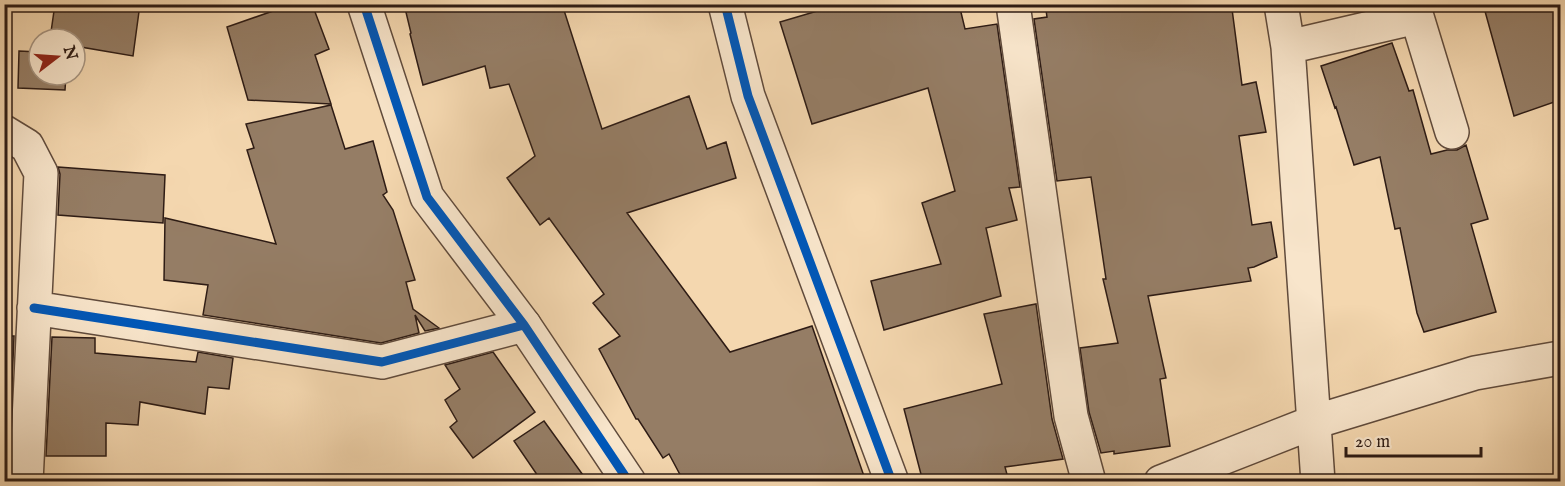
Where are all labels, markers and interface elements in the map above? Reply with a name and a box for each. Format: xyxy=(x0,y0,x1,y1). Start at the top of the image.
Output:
north arrow xyxy=(27,27,87,87)
text: N xyxy=(58,43,81,63)
scale bar xyxy=(1346,420,1481,458)
text: 20 m xyxy=(1355,431,1390,454)

